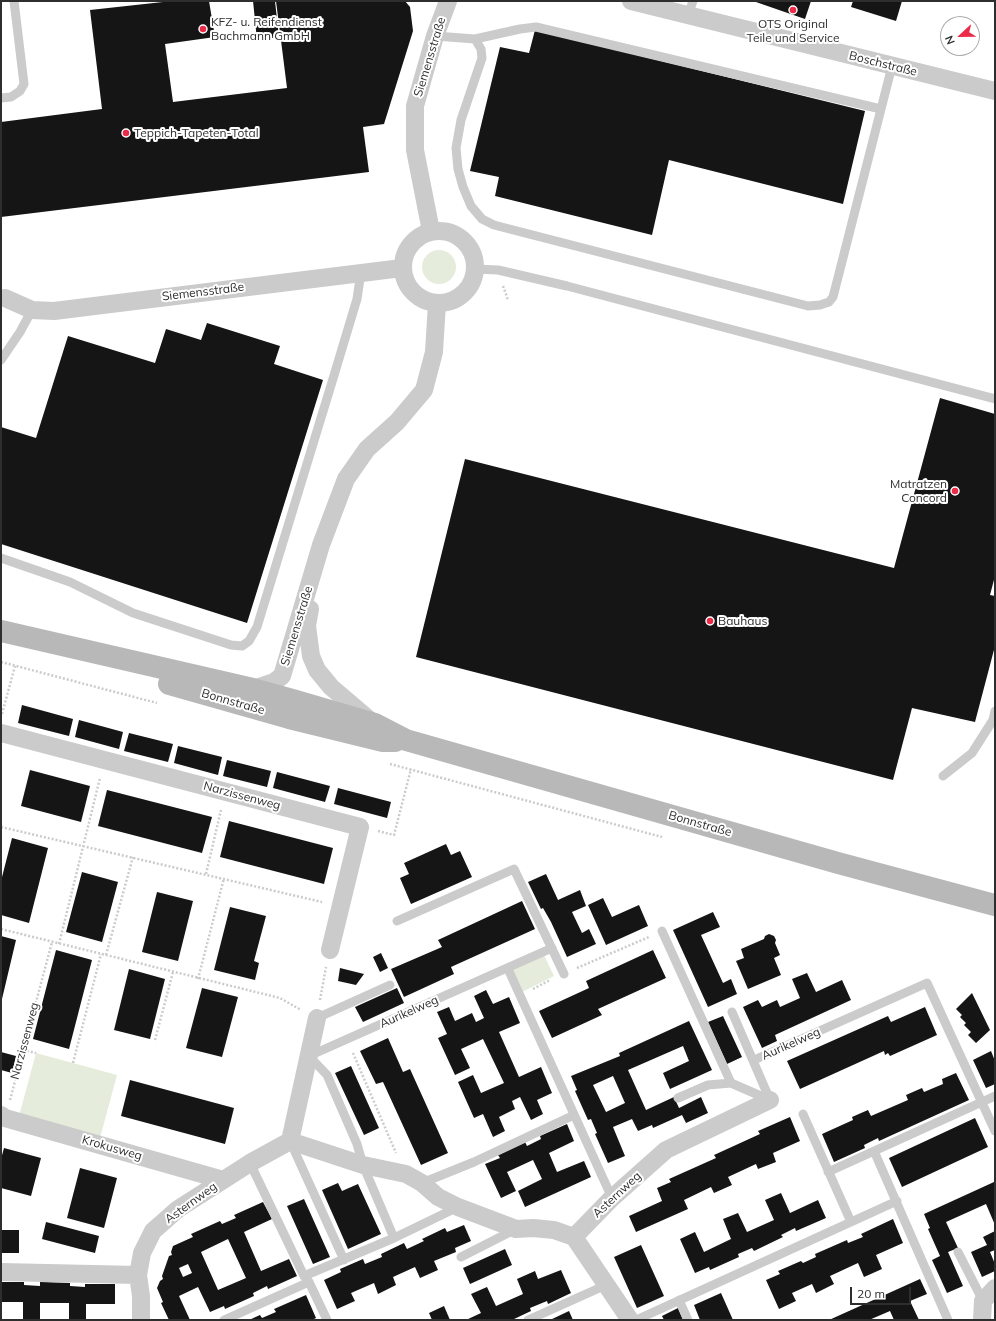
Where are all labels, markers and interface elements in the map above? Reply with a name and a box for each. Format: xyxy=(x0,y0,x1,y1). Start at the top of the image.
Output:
marker: OTS Original Teile und Service xyxy=(788,5,798,15)
place label: KFZ- u. Reifendienst Bachmann GmbH xyxy=(211,15,322,43)
street label: Siemensstraße xyxy=(411,15,449,99)
north arrow xyxy=(940,16,980,56)
place label: OTS Original Teile und Service xyxy=(747,17,839,45)
marker: KFZ- u. Reifendienst Bachmann GmbH xyxy=(198,24,208,34)
text: N xyxy=(942,34,958,47)
street label: Boschstraße xyxy=(847,49,919,79)
place label: Teppich-Tapeten-Total xyxy=(134,126,259,140)
marker: Teppich-Tapeten-Total xyxy=(121,128,131,138)
street label: Siemensstraße xyxy=(161,280,245,304)
place label: Matratzen Concord xyxy=(890,477,947,505)
marker: Matratzen Concord xyxy=(950,486,960,496)
street label: Siemensstraße xyxy=(278,584,316,668)
place label: Bauhaus xyxy=(718,614,767,628)
marker: Bauhaus xyxy=(705,616,715,626)
street label: Bonnstraße xyxy=(200,686,266,718)
street label: Narzissenweg xyxy=(202,779,282,813)
street label: Bonnstraße xyxy=(667,808,733,840)
street label: Aurikelweg xyxy=(378,993,440,1031)
street label: Narzissenweg xyxy=(8,1001,42,1081)
street label: Aurikelweg xyxy=(760,1025,822,1063)
street label: Krokusweg xyxy=(80,1133,144,1163)
street label: Asternweg xyxy=(590,1169,644,1221)
street label: Asternweg xyxy=(162,1179,220,1227)
scale bar xyxy=(852,1279,913,1305)
text: 20 m xyxy=(857,1286,885,1301)

